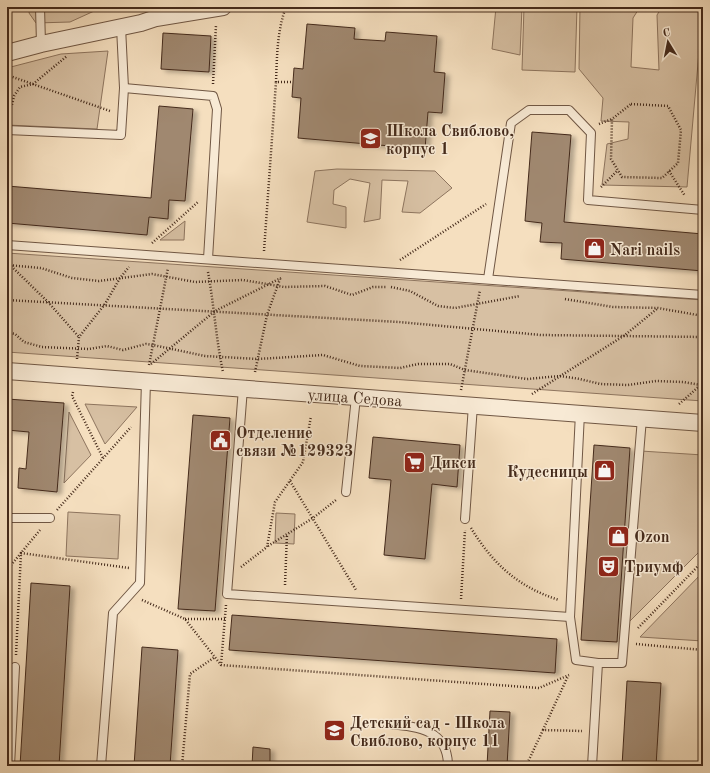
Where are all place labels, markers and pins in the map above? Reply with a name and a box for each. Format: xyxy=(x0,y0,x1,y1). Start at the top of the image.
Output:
place label: Школа Свиблово, корпус 1 xyxy=(386,124,514,158)
school or university icon: Школа Свиблово, корпус 1 xyxy=(358,126,384,152)
shop icon: Nari nails xyxy=(581,236,607,262)
place label: Nari nails xyxy=(610,243,680,259)
place label: Отделение связи №129323 xyxy=(236,426,353,460)
public building icon: Отделение связи №129323 xyxy=(208,428,234,454)
supermarket icon: Дикси xyxy=(401,449,427,475)
place label: Дикси xyxy=(430,456,476,472)
shop icon: Кудесницы xyxy=(591,458,617,484)
place label: Кудесницы xyxy=(507,465,588,481)
shop icon: Ozon xyxy=(605,523,631,549)
place label: Ozon xyxy=(634,530,670,546)
theatre icon: Триумф xyxy=(596,553,622,579)
place label: Триумф xyxy=(624,560,683,576)
place label: Детский сад - Школа Свиблово, корпус 11 xyxy=(350,716,505,750)
school or university icon: Детский сад - Школа Свиблово, корпус 11 xyxy=(321,718,347,744)

